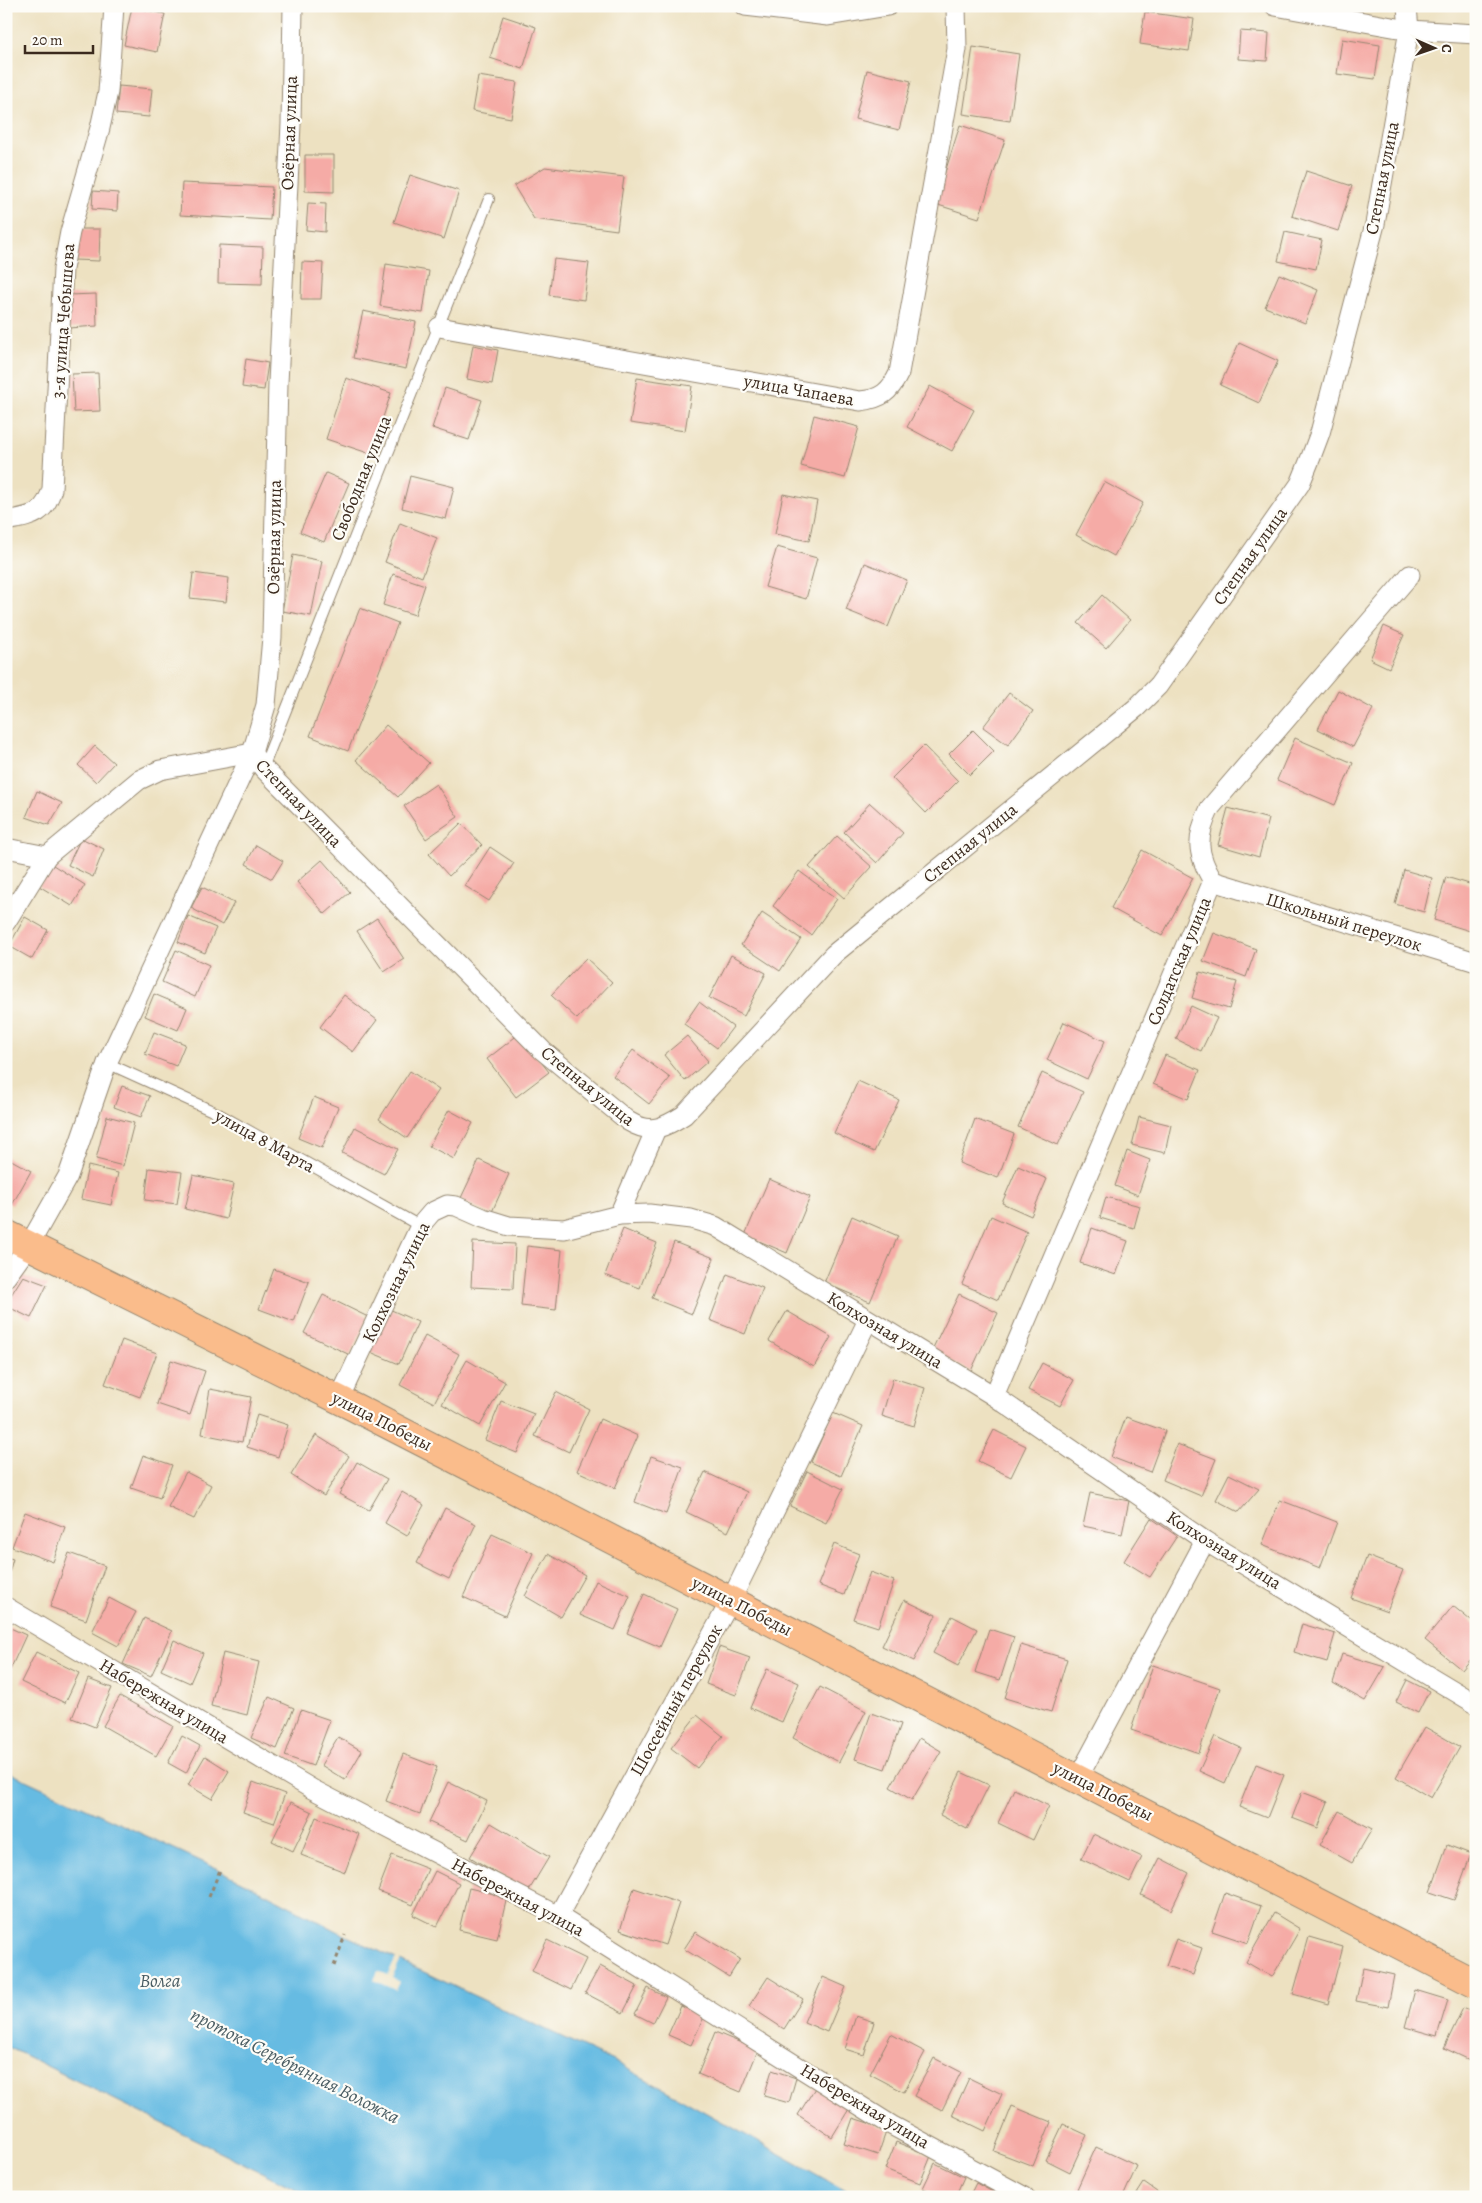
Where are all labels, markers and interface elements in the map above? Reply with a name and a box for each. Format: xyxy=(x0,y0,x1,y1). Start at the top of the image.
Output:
scale bar xyxy=(25,22,92,54)
north arrow xyxy=(1410,22,1460,72)
text: 20 m xyxy=(32,30,63,50)
text: С xyxy=(1437,44,1456,53)
street label: Озёрная улица xyxy=(275,74,303,191)
street label: Степная улица xyxy=(1359,119,1405,237)
street label: 3-я улица Чебышева xyxy=(46,242,80,399)
street label: улица Чапаева xyxy=(741,368,857,412)
street label: Свободная улица xyxy=(325,411,397,544)
street label: Озёрная улица xyxy=(261,479,287,595)
street label: Степная улица xyxy=(1207,502,1293,610)
street label: Степная улица xyxy=(251,753,348,853)
street label: Степная улица xyxy=(918,797,1023,888)
street label: Школьный переулок xyxy=(1263,887,1425,957)
street label: Солдатская улица xyxy=(1141,892,1217,1029)
street label: Степная улица xyxy=(536,1041,641,1132)
street label: улица 8 Марта xyxy=(210,1103,320,1179)
street label: Колхозная улица xyxy=(356,1217,436,1346)
street label: Колхозная улица xyxy=(823,1286,948,1374)
street label: улица Победы xyxy=(327,1385,436,1457)
street label: Колхозная улица xyxy=(1162,1505,1287,1595)
street label: улица Победы xyxy=(687,1570,796,1642)
street label: Шоссейный переулок xyxy=(624,1620,728,1780)
street label: Набережная улица xyxy=(95,1653,234,1750)
street label: улица Победы xyxy=(1048,1755,1157,1827)
street label: Набережная улица xyxy=(447,1852,589,1942)
water label: Волга xyxy=(139,1968,181,1994)
water label: протока Серебрянная Воложка xyxy=(186,2002,404,2130)
street label: Набережная улица xyxy=(796,2058,935,2155)

